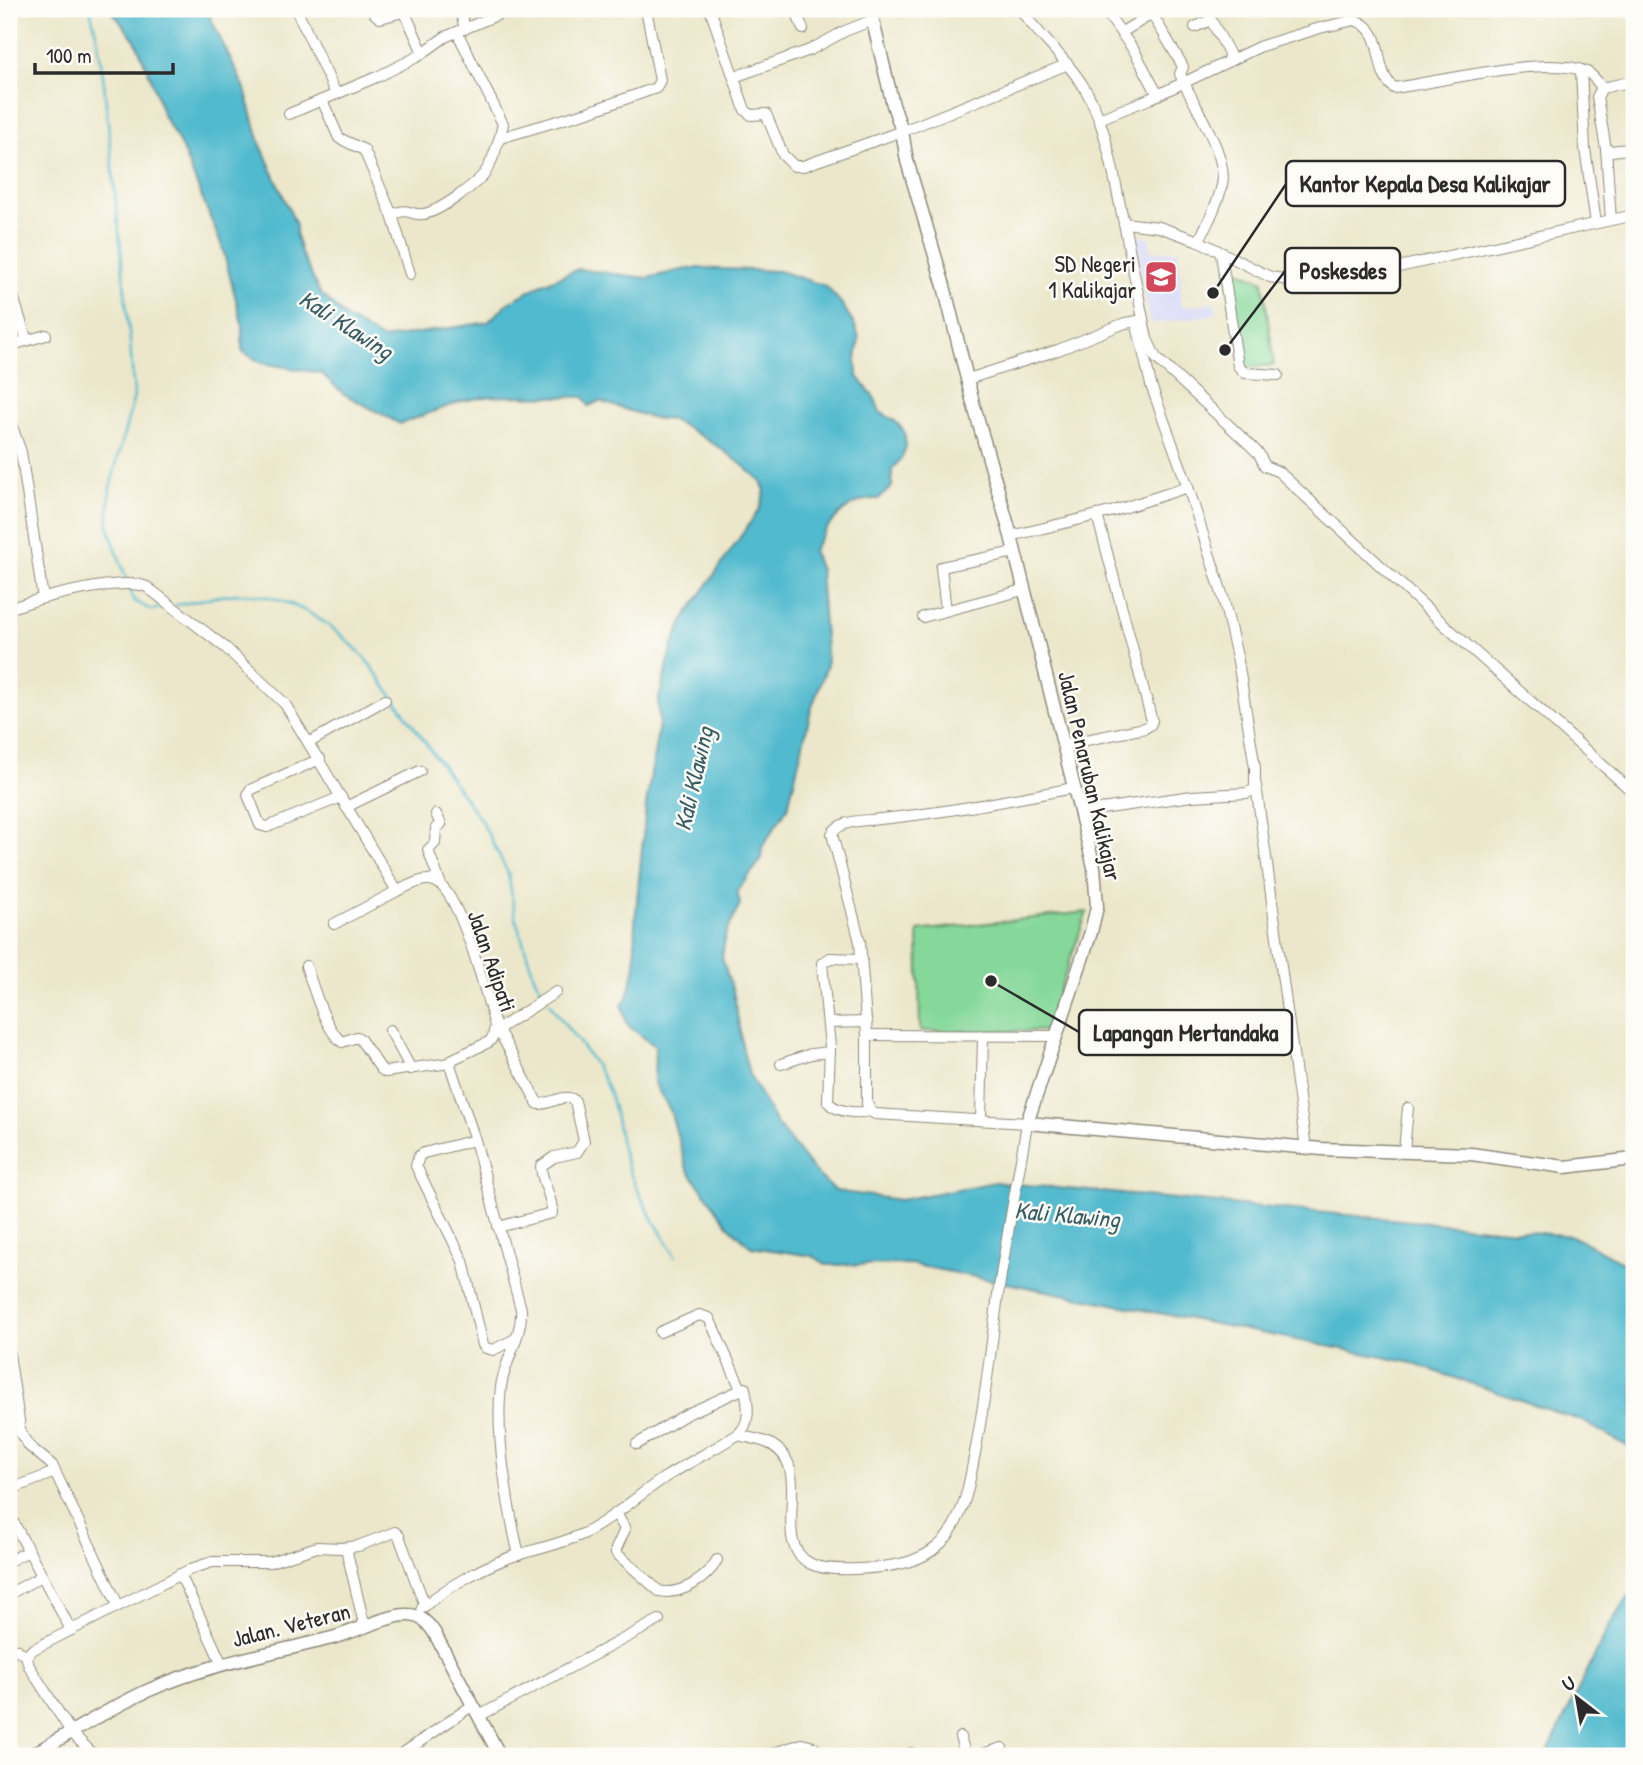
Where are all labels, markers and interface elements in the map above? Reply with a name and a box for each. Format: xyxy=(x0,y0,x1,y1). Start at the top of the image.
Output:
scale bar xyxy=(35,32,173,76)
text: 100 m xyxy=(46,41,92,70)
callout: Kantor Kepala Desa Kalikajar xyxy=(1286,161,1565,206)
text: Kantor Kepala Desa Kalikajar xyxy=(1299,167,1551,200)
place label: SD Negeri 1 Kalikajar xyxy=(1048,248,1136,305)
callout: Poskesdes xyxy=(1285,248,1400,293)
text: Poskesdes xyxy=(1299,254,1387,286)
school or university icon: SD Negeri 1 Kalikajar xyxy=(1142,258,1180,296)
water label: Kali Klawing xyxy=(293,282,401,368)
street label: Jalan Penaruban Kalikajar xyxy=(1051,668,1130,884)
water label: Kali Klawing xyxy=(666,722,722,834)
street label: Jalan Adipati xyxy=(461,906,524,1016)
callout: Lapangan Mertandaka xyxy=(1079,1010,1292,1055)
text: Lapangan Mertandaka xyxy=(1093,1016,1279,1049)
water label: Kali Klawing xyxy=(1013,1193,1122,1236)
street label: Jalan. Veteran xyxy=(229,1595,353,1654)
north arrow xyxy=(1542,1664,1612,1734)
text: U xyxy=(1557,1669,1580,1697)

